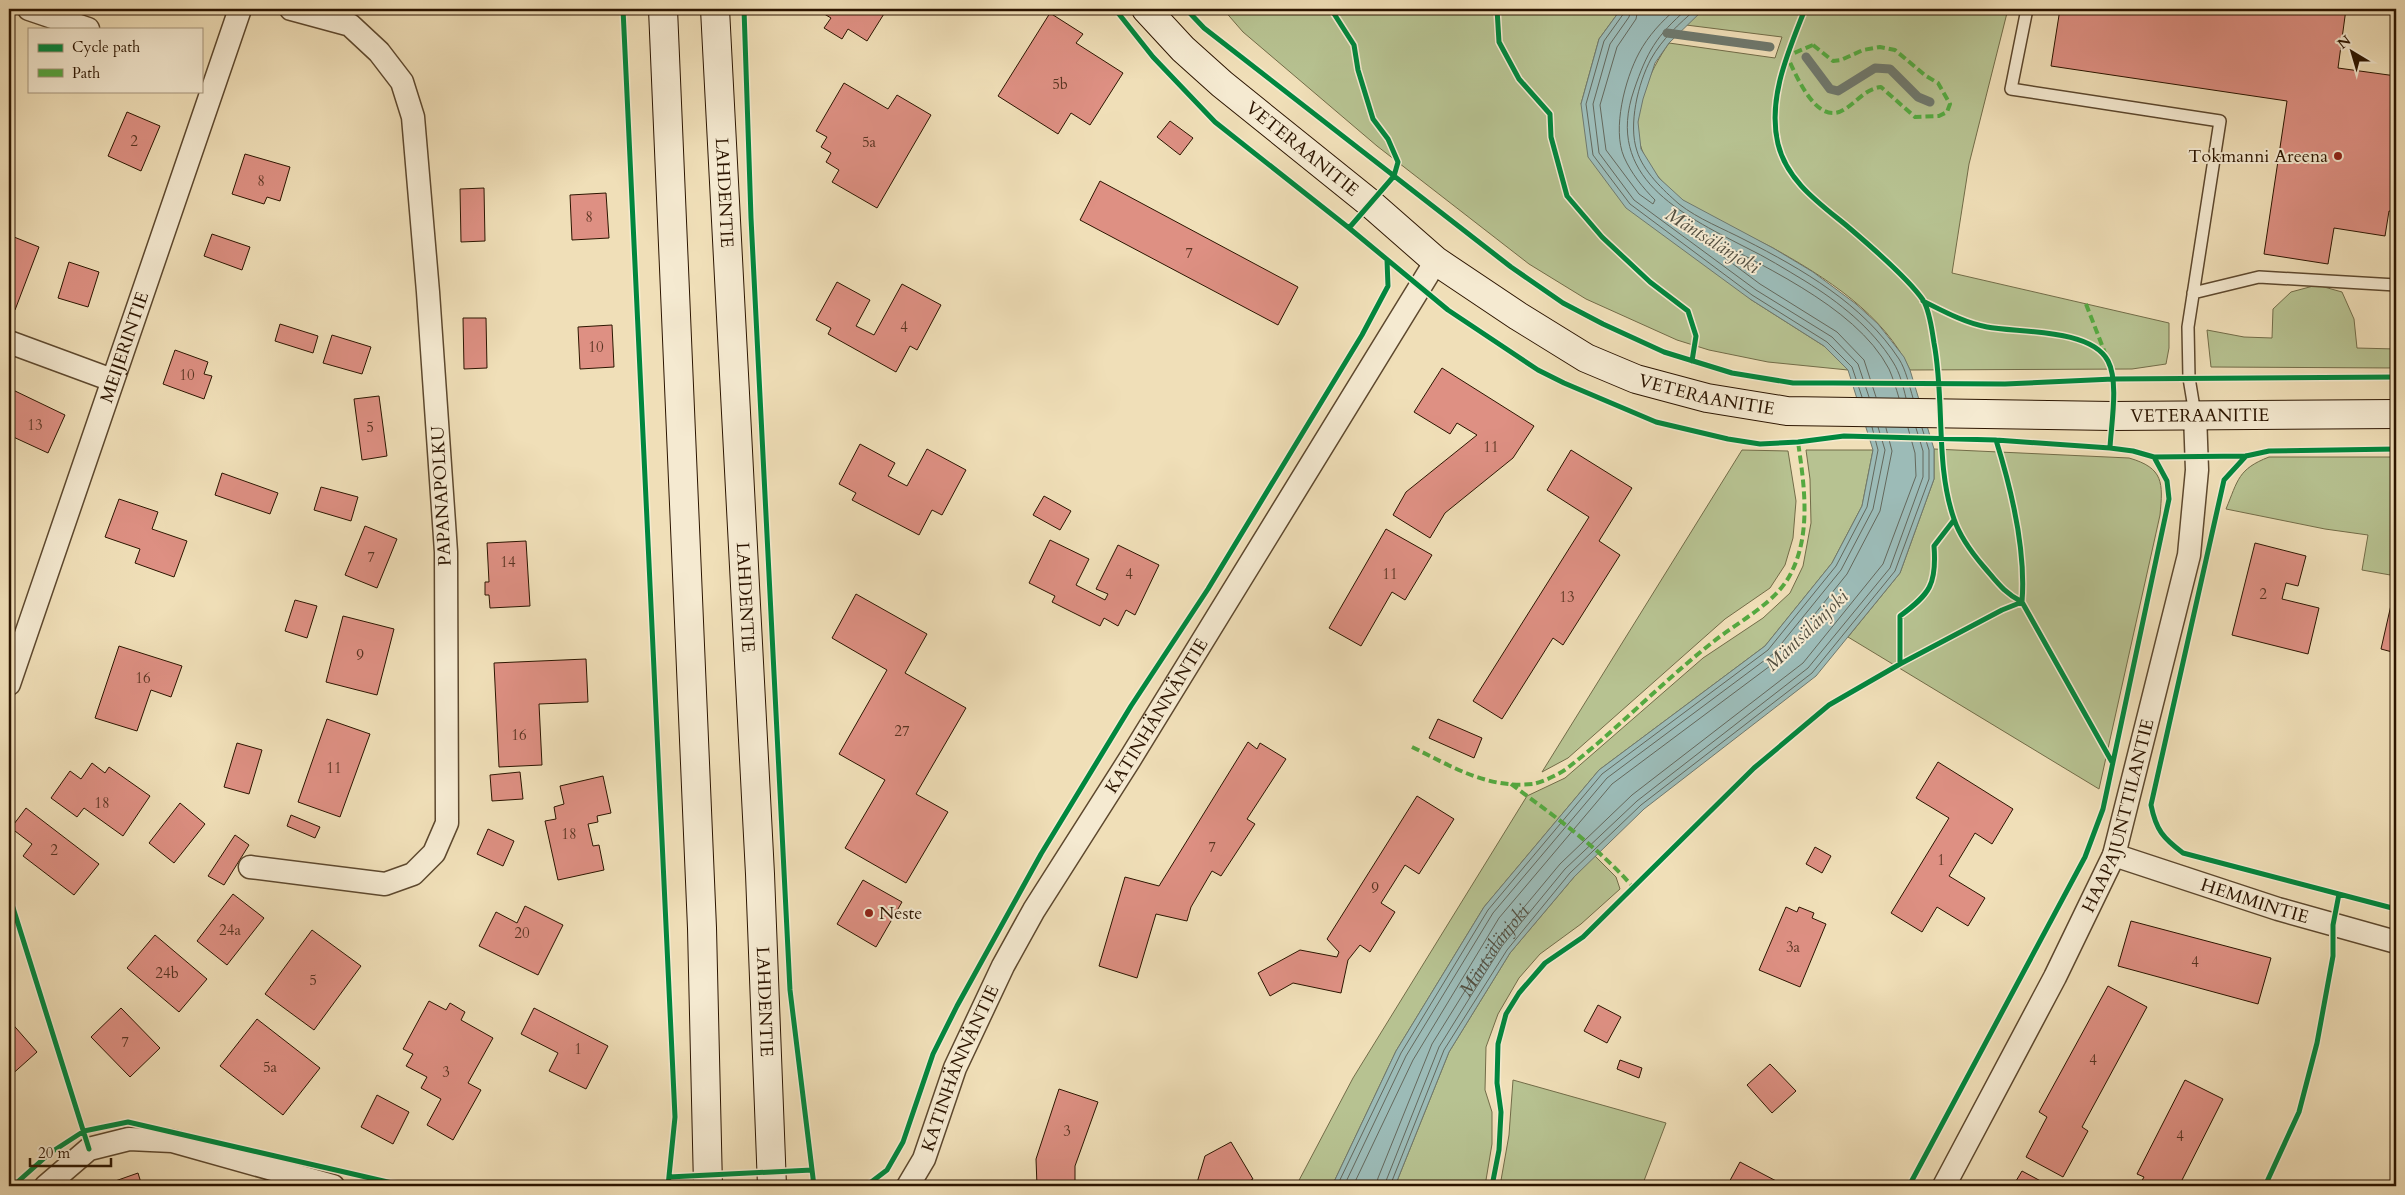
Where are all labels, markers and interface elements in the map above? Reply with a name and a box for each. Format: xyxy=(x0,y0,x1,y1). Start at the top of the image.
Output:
legend xyxy=(28,28,202,92)
north arrow xyxy=(2328,28,2378,78)
text: N xyxy=(2334,31,2355,53)
text: Cycle path xyxy=(72,37,141,57)
text: Path xyxy=(72,63,101,83)
house number: 5b xyxy=(1052,74,1068,94)
street label: VETERAANITIE xyxy=(1240,96,1364,202)
house number: 2 xyxy=(130,131,138,151)
house number: 5a xyxy=(862,132,877,152)
street label: LAHDENTIE xyxy=(709,137,739,249)
place label: Tokmanni Areena xyxy=(2188,144,2328,169)
marker: Tokmanni Areena xyxy=(2332,150,2344,162)
house number: 8 xyxy=(257,171,265,191)
water label: Mäntsälänjoki xyxy=(1660,202,1765,281)
house number: 8 xyxy=(585,207,593,227)
house number: 7 xyxy=(1185,243,1193,263)
street label: MEIJERINTIE xyxy=(94,288,155,406)
house number: 4 xyxy=(900,317,908,337)
house number: 10 xyxy=(588,337,604,357)
house number: 10 xyxy=(179,365,195,385)
street label: VETERAANITIE xyxy=(1636,368,1776,422)
street label: VETERAANITIE xyxy=(2130,403,2269,429)
house number: 13 xyxy=(27,415,43,435)
house number: 5 xyxy=(366,417,374,437)
street label: PAPANAPOLKU xyxy=(425,425,458,567)
house number: 11 xyxy=(1483,437,1499,457)
street label: LAHDENTIE xyxy=(730,541,760,653)
house number: 7 xyxy=(367,547,375,567)
house number: 14 xyxy=(500,552,516,572)
house number: 4 xyxy=(1125,564,1133,584)
house number: 11 xyxy=(1382,564,1398,584)
water label: Mäntsälänjoki xyxy=(1759,584,1855,677)
house number: 2 xyxy=(2259,584,2267,604)
house number: 13 xyxy=(1559,587,1575,607)
street label: KATINHÄNNÄNTIE xyxy=(1099,634,1214,798)
house number: 9 xyxy=(356,645,364,665)
house number: 16 xyxy=(135,668,151,688)
street label: HAAPAJUNTTILANTIE xyxy=(2076,716,2161,917)
house number: 27 xyxy=(894,721,910,741)
house number: 16 xyxy=(511,725,527,745)
house number: 11 xyxy=(326,758,342,778)
house number: 18 xyxy=(94,793,110,813)
house number: 18 xyxy=(561,824,577,844)
house number: 7 xyxy=(1208,837,1216,857)
house number: 2 xyxy=(50,840,58,860)
house number: 1 xyxy=(1937,850,1945,870)
street label: HEMMINTIE xyxy=(2197,872,2311,930)
house number: 9 xyxy=(1371,878,1379,898)
water label: Mäntsälänjoki xyxy=(1453,899,1536,1001)
place label: Neste xyxy=(879,901,922,926)
marker: Neste xyxy=(863,907,875,919)
house number: 24a xyxy=(219,920,241,940)
house number: 20 xyxy=(514,923,530,943)
house number: 3a xyxy=(1786,937,1801,957)
street label: LAHDENTIE xyxy=(750,946,779,1057)
house number: 4 xyxy=(2191,952,2199,972)
house number: 24b xyxy=(155,963,179,983)
house number: 5 xyxy=(309,970,317,990)
street label: KATINHÄNNÄNTIE xyxy=(915,981,1005,1155)
house number: 7 xyxy=(121,1032,129,1052)
house number: 1 xyxy=(574,1039,582,1059)
house number: 4 xyxy=(2089,1050,2097,1070)
house number: 5a xyxy=(263,1057,278,1077)
house number: 3 xyxy=(442,1062,450,1082)
house number: 3 xyxy=(1063,1121,1071,1141)
house number: 4 xyxy=(2176,1126,2184,1146)
scale bar xyxy=(30,1135,111,1167)
text: 20 m xyxy=(38,1143,70,1163)

